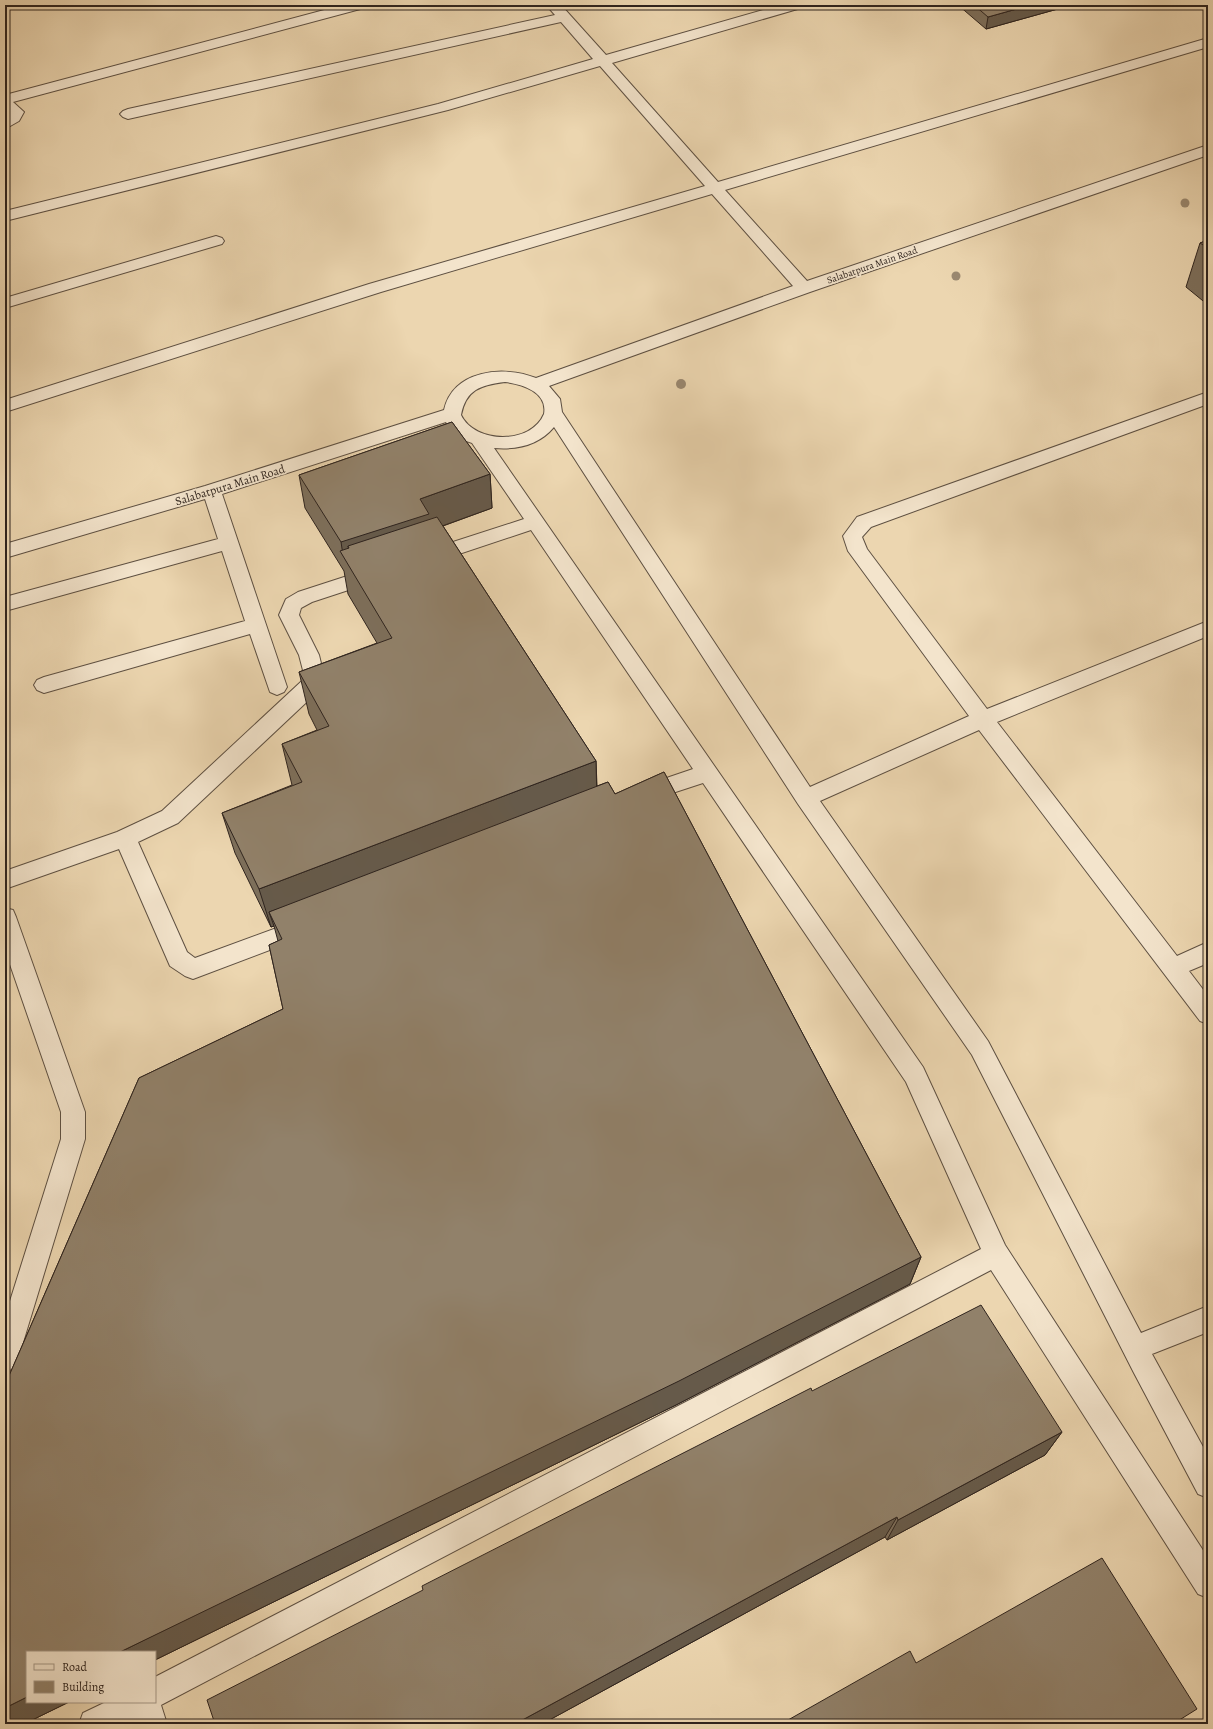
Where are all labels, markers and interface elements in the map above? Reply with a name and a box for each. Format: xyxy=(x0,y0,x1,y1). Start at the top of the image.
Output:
street label: Salabatpura Main Road xyxy=(825,243,920,288)
street label: Salabatpura Main Road xyxy=(173,461,287,509)
legend xyxy=(26,1651,156,1703)
text: Road xyxy=(62,1659,88,1675)
text: Building xyxy=(62,1679,104,1695)

